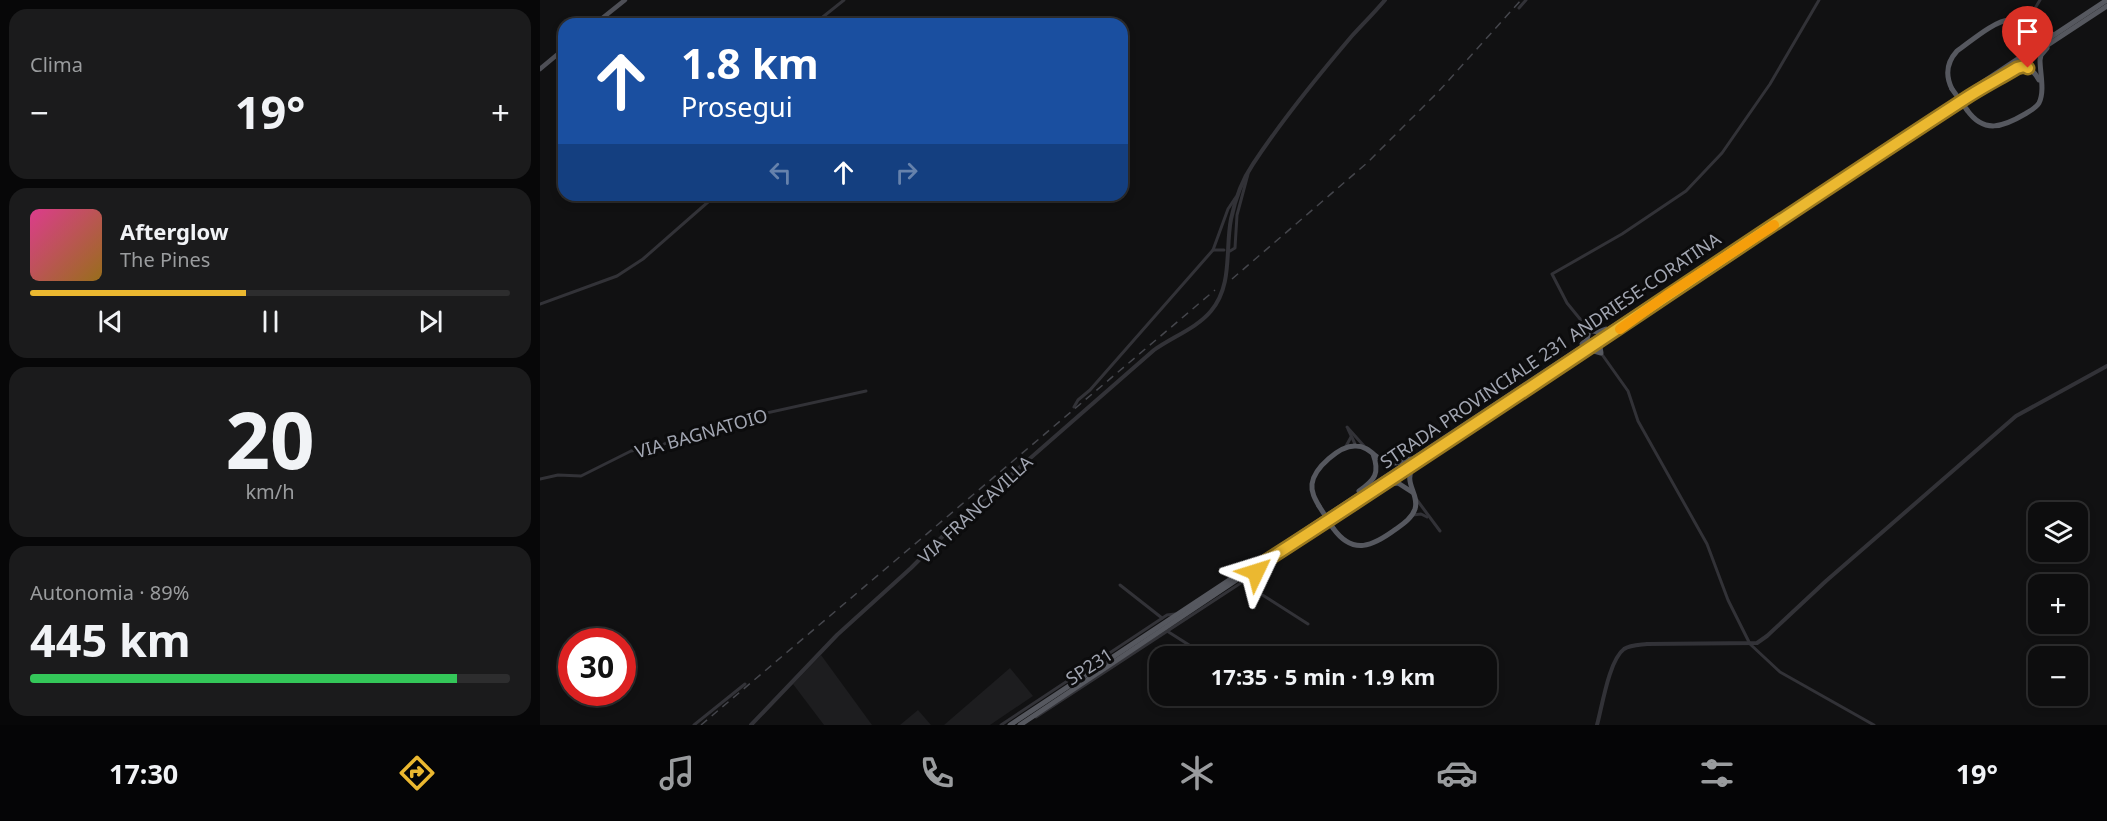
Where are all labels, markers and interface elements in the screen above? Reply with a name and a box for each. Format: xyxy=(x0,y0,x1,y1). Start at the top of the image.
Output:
pin xyxy=(2002,6,2053,68)
icon: arrive xyxy=(2011,15,2044,48)
text: 1.8 km xyxy=(681,34,819,91)
icon: ahead xyxy=(582,42,660,120)
text: Clima xyxy=(30,51,83,78)
text: 19° xyxy=(235,81,305,142)
text: Prosegui xyxy=(681,88,793,125)
text: − xyxy=(30,90,49,135)
text: + xyxy=(491,90,510,135)
icon: left xyxy=(764,156,797,189)
icon: ahead xyxy=(827,156,860,189)
icon: right xyxy=(890,156,923,189)
text: Afterglow xyxy=(120,216,229,246)
street label: STRADA PROVINCIALE 231 ANDRIESE-CORATINA xyxy=(1375,226,1725,473)
text: The Pines xyxy=(120,246,210,273)
icon: previous xyxy=(94,305,127,338)
icon: pause xyxy=(254,305,287,338)
icon: next xyxy=(414,305,447,338)
text: 20 xyxy=(225,386,315,492)
street label: VIA BAGNATOIO xyxy=(632,403,770,463)
street label: VIA FRANCAVILLA xyxy=(913,449,1038,568)
text: km/h xyxy=(245,478,295,505)
map controls xyxy=(2028,502,2088,706)
button: layers xyxy=(2028,502,2088,562)
position arrow xyxy=(1224,540,1288,604)
button: + xyxy=(2028,574,2088,634)
text: Autonomia · 89% xyxy=(30,579,189,606)
text: 445 km xyxy=(30,609,191,670)
speed limit sign: 30 xyxy=(558,628,636,706)
street label: SP231 xyxy=(1061,642,1117,690)
button: − xyxy=(2028,646,2088,706)
text: 17:35 · 5 min · 1.9 km xyxy=(1211,661,1435,691)
icon: directions xyxy=(396,752,438,794)
icon: music xyxy=(656,752,698,794)
icon: phone xyxy=(916,752,958,794)
icon: climate xyxy=(1176,752,1218,794)
icon: car xyxy=(1436,752,1478,794)
icon: filters xyxy=(1696,752,1738,794)
text: 17:30 xyxy=(109,755,178,792)
text: 19° xyxy=(1956,755,1998,792)

